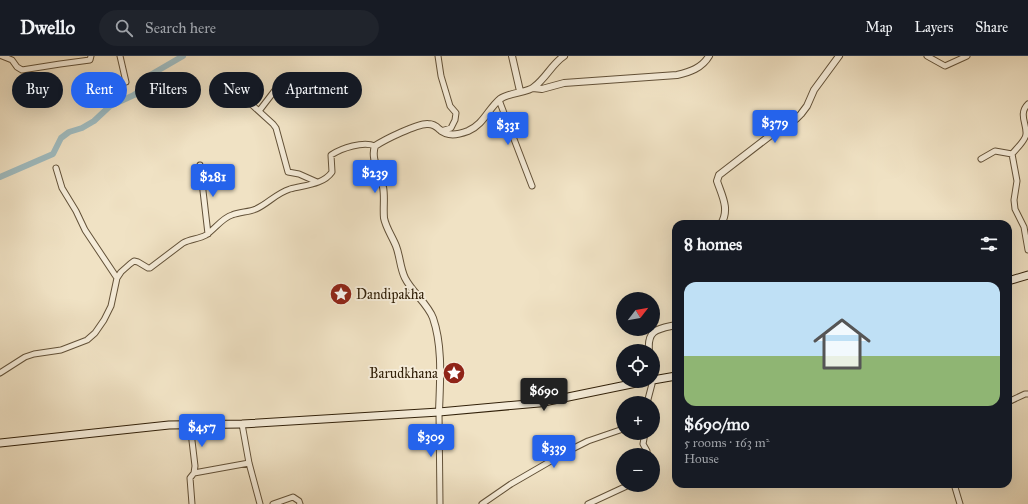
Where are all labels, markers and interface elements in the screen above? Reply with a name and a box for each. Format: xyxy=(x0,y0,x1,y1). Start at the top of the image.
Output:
search box xyxy=(99,10,379,46)
text: Dwello xyxy=(20,16,75,39)
icon: search xyxy=(113,17,135,39)
text: Search here xyxy=(145,19,216,37)
text: Map xyxy=(865,19,893,36)
text: Layers xyxy=(915,19,953,36)
text: Share xyxy=(975,19,1008,36)
chip: Buy xyxy=(12,72,63,108)
chip: Rent xyxy=(71,72,127,108)
chip: Filters xyxy=(135,72,201,108)
chip: New xyxy=(209,72,264,108)
chip: Apartment xyxy=(272,72,362,108)
pin: $379 xyxy=(751,110,799,144)
pin: $331 xyxy=(484,112,532,146)
text: $379 xyxy=(762,115,788,131)
text: $331 xyxy=(496,117,520,133)
pin: $239 xyxy=(351,160,399,194)
pin: $281 xyxy=(189,164,237,198)
text: $239 xyxy=(362,165,388,181)
text: $281 xyxy=(200,169,226,185)
icon: filters xyxy=(978,233,1000,255)
text: 8 homes xyxy=(684,234,742,255)
place icon: Dandipakha xyxy=(328,281,354,307)
place label: Dandipakha xyxy=(356,286,425,303)
north arrow xyxy=(616,292,660,336)
map controls xyxy=(616,292,660,492)
icon: home xyxy=(806,308,878,380)
button: locate xyxy=(616,344,660,388)
place icon: Barudkhana xyxy=(441,360,467,386)
place label: Barudkhana xyxy=(369,365,438,382)
pin: $690 xyxy=(520,378,568,412)
text: $690 xyxy=(529,383,559,399)
button: + xyxy=(616,396,660,440)
pin: $457 xyxy=(178,414,226,448)
text: $690/mo xyxy=(684,414,749,435)
text: $457 xyxy=(188,419,216,435)
pin: $309 xyxy=(407,424,455,458)
text: $309 xyxy=(417,429,445,445)
pin: $339 xyxy=(530,435,578,469)
text: 5 rooms · 163 m² xyxy=(684,435,769,451)
text: $339 xyxy=(541,440,567,456)
button: − xyxy=(616,448,660,492)
text: House xyxy=(684,451,719,467)

